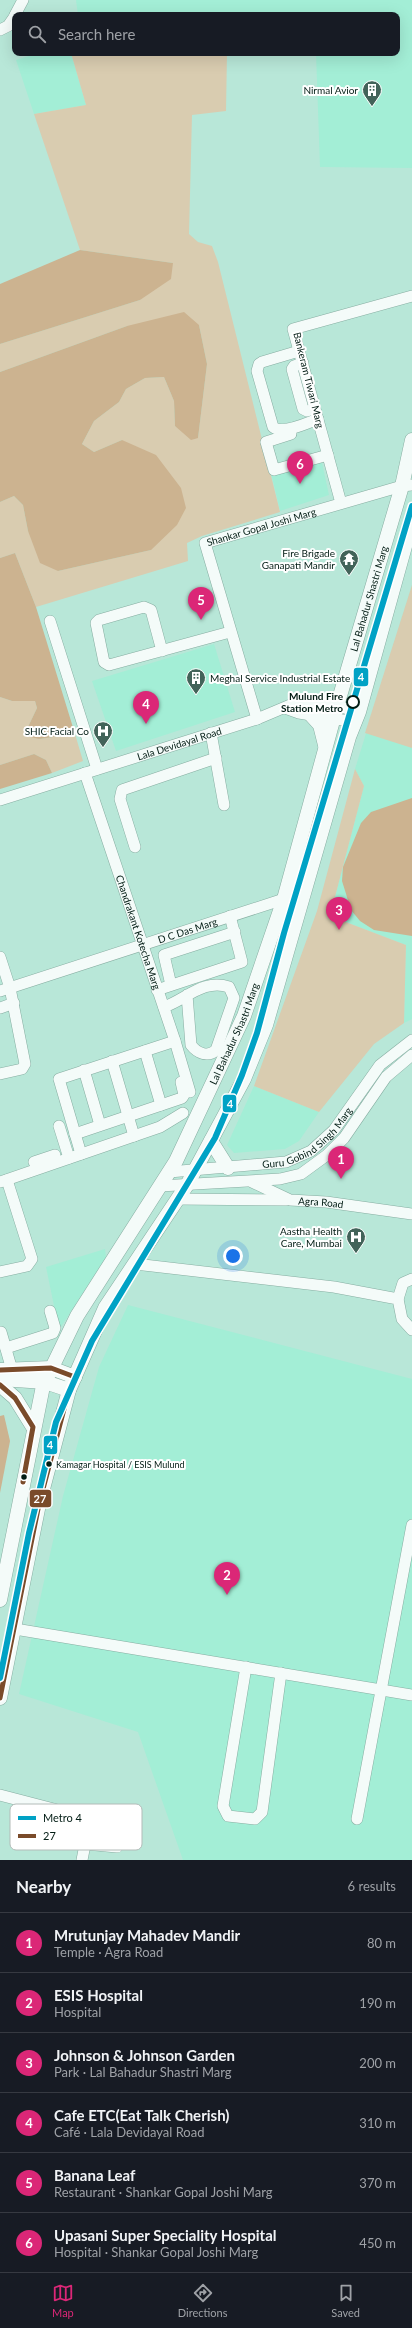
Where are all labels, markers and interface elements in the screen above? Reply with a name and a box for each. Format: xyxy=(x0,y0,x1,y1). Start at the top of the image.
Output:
search box xyxy=(12,12,400,56)
icon: search xyxy=(26,23,48,45)
text: Search here xyxy=(58,25,135,43)
building icon: Nirmal Avior xyxy=(361,79,383,107)
place label: Nirmal Avior xyxy=(303,84,358,96)
street label: Bankeram Tiwari Marg xyxy=(291,331,327,429)
pin: 6 xyxy=(287,451,313,484)
street label: Shankar Gopal Joshi Marg xyxy=(205,505,317,548)
street label: Lal Bahadur Shastri Marg xyxy=(347,544,390,653)
place label: Fire Brigade Ganapati Mandir xyxy=(262,547,335,571)
temple icon: Fire Brigade Ganapati Mandir xyxy=(338,548,360,576)
pin: 5 xyxy=(188,587,214,620)
building icon: Meghal Service Industrial Estate xyxy=(185,667,207,695)
line badge: 4 xyxy=(353,667,369,687)
text: 4 xyxy=(358,670,365,683)
place label: Meghal Service Industrial Estate xyxy=(210,672,350,684)
place label: Mulund Fire Station Metro xyxy=(281,690,344,714)
pin: 4 xyxy=(133,691,159,724)
marker: Mulund Fire Station Metro xyxy=(346,695,360,709)
hospital icon: SHIC Facial Co xyxy=(92,720,114,748)
place label: SHIC Facial Co xyxy=(25,725,89,737)
street label: Lala Devidayal Road xyxy=(136,725,223,762)
street label: Chandrakant Kotecha Marg xyxy=(114,873,163,991)
pin: 3 xyxy=(326,897,352,930)
street label: D C Das Marg xyxy=(156,915,219,945)
street label: Lal Bahadur Shastri Marg xyxy=(207,981,261,1086)
line badge: 4 xyxy=(222,1094,237,1113)
text: 4 xyxy=(227,1097,234,1110)
street label: Guru Gobind Singh Marg xyxy=(262,1105,354,1170)
pin: 1 xyxy=(328,1146,354,1179)
street label: Agra Road xyxy=(298,1194,344,1210)
place label: Aastha Health Care, Mumbai xyxy=(280,1225,342,1249)
hospital icon: Aastha Health Care, Mumbai xyxy=(345,1226,367,1254)
your location xyxy=(223,1246,243,1266)
line badge: 4 xyxy=(43,1435,58,1455)
text: 4 xyxy=(47,1438,54,1451)
marker: Kamagar Hospital / ESIS Mulund xyxy=(44,1459,54,1469)
place label: Kamagar Hospital / ESIS Mulund xyxy=(56,1459,185,1470)
unlabelled marker xyxy=(19,1472,29,1482)
line badge: 27 xyxy=(29,1489,52,1508)
text: 27 xyxy=(34,1492,46,1505)
pin: 2 xyxy=(214,1562,240,1595)
legend xyxy=(10,1804,142,1850)
text: Metro 4 xyxy=(43,1811,83,1824)
text: 27 xyxy=(43,1829,56,1842)
text: Nearby xyxy=(16,1876,71,1897)
text: 6 results xyxy=(348,1878,396,1894)
text: Mrutunjay Mahadev Mandir xyxy=(54,1926,240,1944)
text: 1 xyxy=(25,1935,33,1951)
text: 80 m xyxy=(367,1935,396,1951)
text: Temple · Agra Road xyxy=(54,1944,163,1960)
text: ESIS Hospital xyxy=(54,1986,143,2004)
text: 2 xyxy=(25,1995,33,2011)
text: 190 m xyxy=(359,1995,396,2011)
text: Hospital xyxy=(54,2004,101,2020)
text: Johnson & Johnson Garden xyxy=(54,2046,235,2064)
text: 3 xyxy=(25,2055,33,2071)
text: 200 m xyxy=(359,2055,396,2071)
text: Park · Lal Bahadur Shastri Marg xyxy=(54,2064,232,2080)
text: Cafe ETC(Eat Talk Cherish) xyxy=(54,2106,229,2124)
text: 4 xyxy=(25,2115,33,2131)
text: 310 m xyxy=(359,2115,396,2131)
text: Café · Lala Devidayal Road xyxy=(54,2124,204,2140)
text: Banana Leaf xyxy=(54,2166,135,2184)
text: 5 xyxy=(25,2175,33,2191)
text: 370 m xyxy=(359,2175,396,2191)
text: Restaurant · Shankar Gopal Joshi Marg xyxy=(54,2184,273,2200)
text: Upasani Super Speciality Hospital xyxy=(54,2226,277,2244)
text: 6 xyxy=(25,2235,33,2251)
text: 450 m xyxy=(359,2235,396,2251)
text: Hospital · Shankar Gopal Joshi Marg xyxy=(54,2244,258,2260)
tab: Map xyxy=(52,2282,74,2319)
tab: Directions xyxy=(178,2282,227,2319)
tab: Saved xyxy=(331,2282,360,2319)

